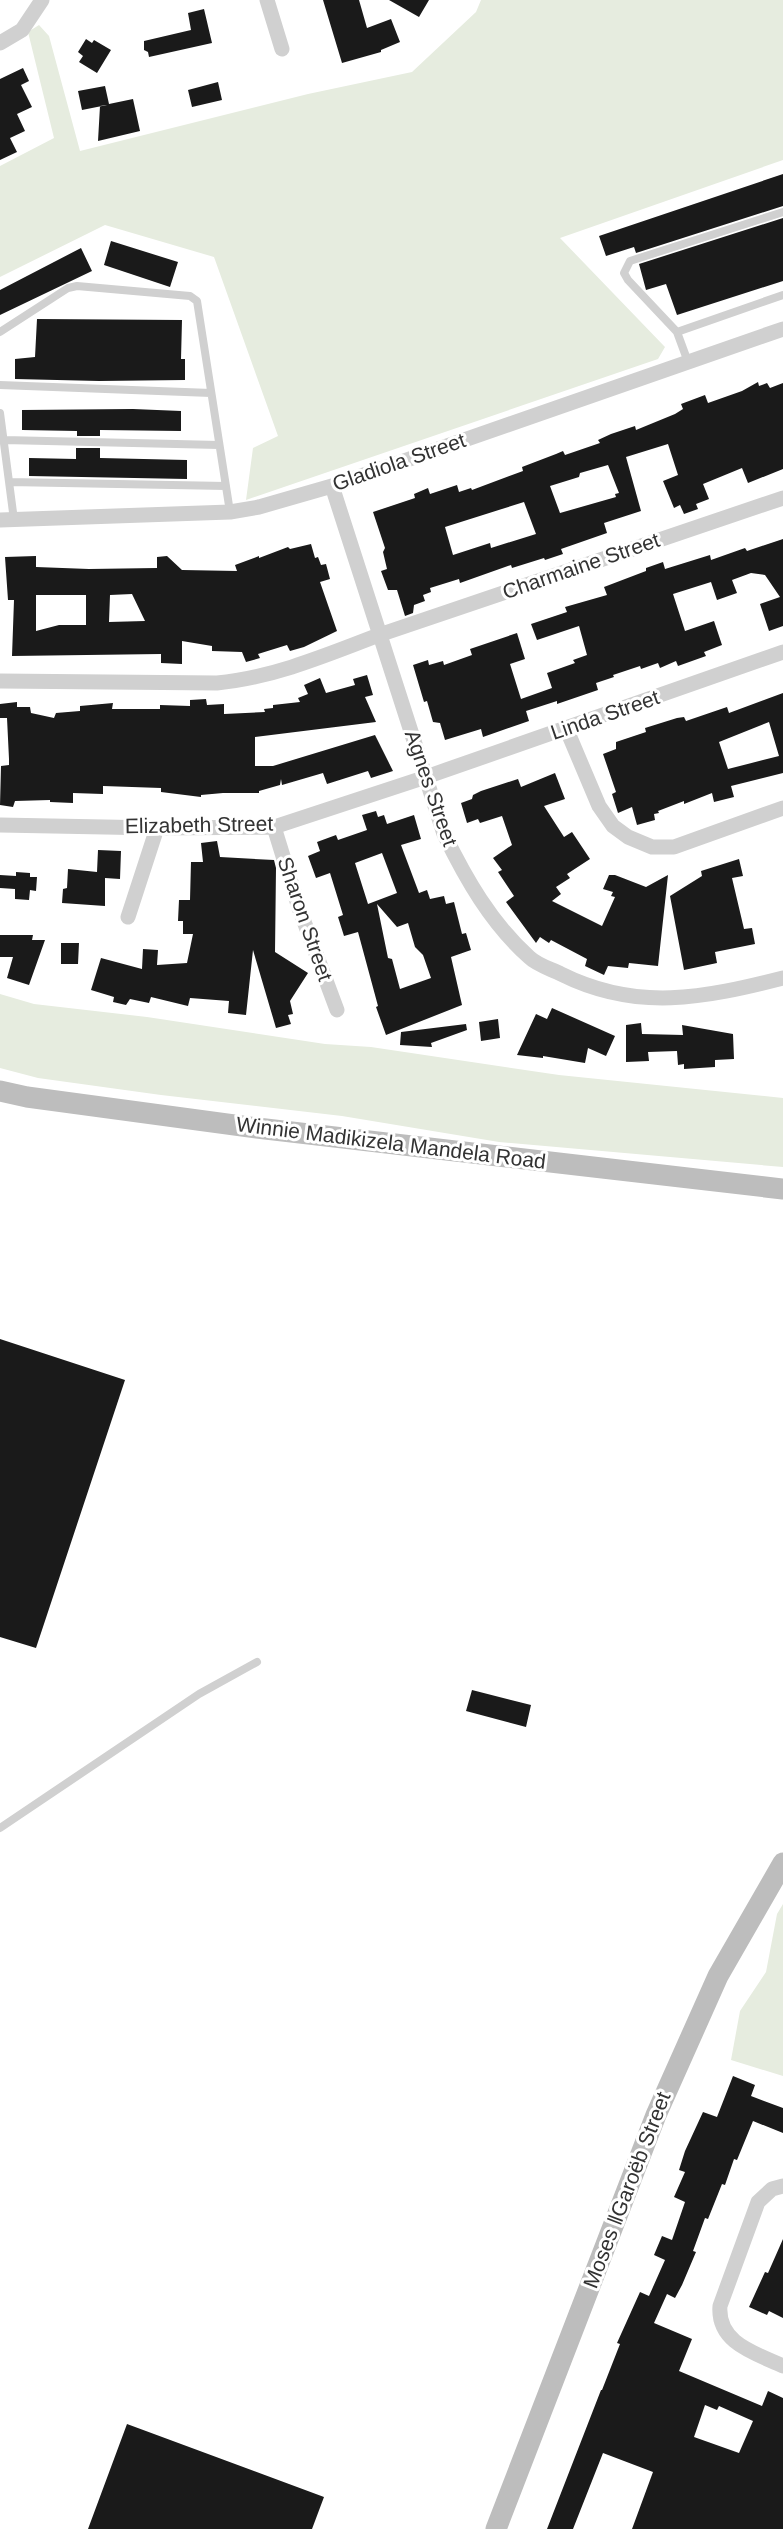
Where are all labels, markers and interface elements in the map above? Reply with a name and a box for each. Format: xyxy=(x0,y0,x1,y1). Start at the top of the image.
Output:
street label: Gladiola Street xyxy=(329,428,468,495)
street label: Charmaine Street xyxy=(499,528,663,603)
street label: Linda Street xyxy=(548,685,662,744)
street label: Agnes Street xyxy=(401,727,462,849)
street label: Elizabeth Street xyxy=(125,812,273,837)
street label: Sharon Street xyxy=(274,854,337,984)
street label: Winnie Madikizela Mandela Road xyxy=(235,1112,547,1173)
street label: Moses ǁGaroëb Street xyxy=(578,2088,675,2291)

